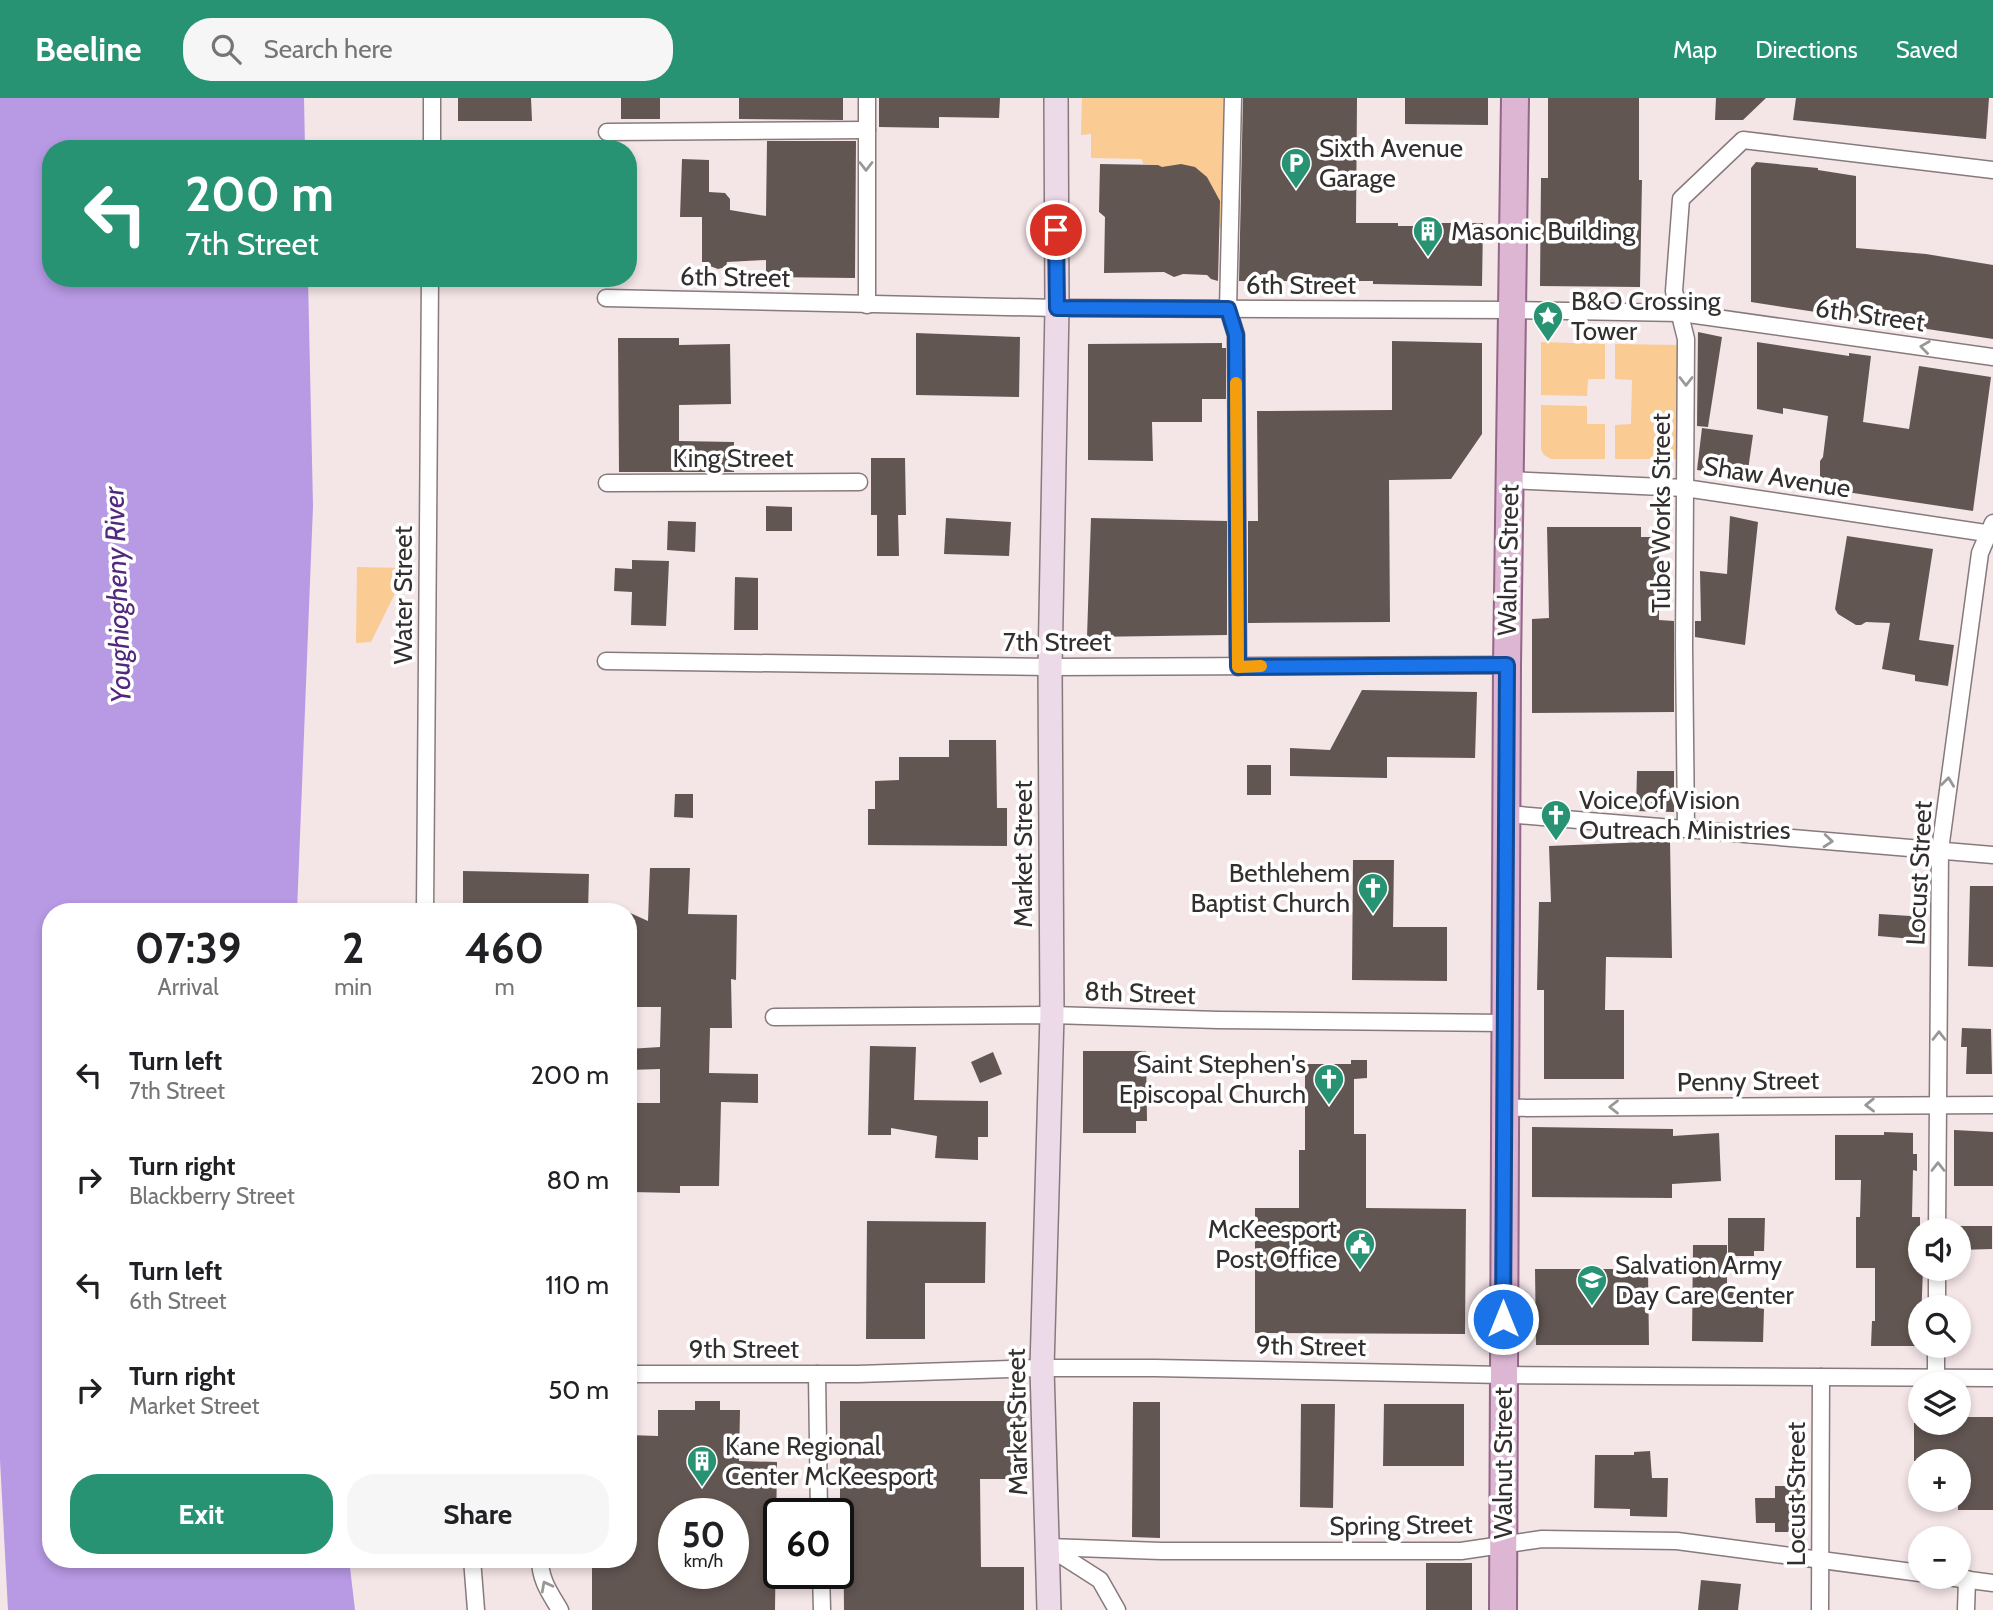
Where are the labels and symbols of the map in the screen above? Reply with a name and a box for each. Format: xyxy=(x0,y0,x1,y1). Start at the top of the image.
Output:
place label: Sixth Avenue Garage xyxy=(1319,132,1463,194)
parking icon: Sixth Avenue Garage xyxy=(1279,146,1313,190)
one-way arrow xyxy=(859,161,874,172)
pin xyxy=(1026,200,1086,260)
building icon: Masonic Building xyxy=(1411,214,1445,258)
place label: Masonic Building xyxy=(1451,215,1636,247)
street label: 6th Street xyxy=(680,260,791,294)
street label: 6th Street xyxy=(1246,269,1356,301)
place label: B&O Crossing Tower xyxy=(1571,285,1722,347)
street label: 6th Street xyxy=(1813,291,1927,339)
place icon: B&O Crossing Tower xyxy=(1531,299,1565,343)
one-way arrow xyxy=(1920,340,1931,355)
one-way arrow xyxy=(1678,376,1694,387)
street label: Tube Works Street xyxy=(1645,413,1677,613)
street label: King Street xyxy=(672,442,794,474)
street label: Shaw Avenue xyxy=(1701,450,1853,504)
street label: Walnut Street xyxy=(1491,484,1525,636)
water label: Youghiogheny River xyxy=(96,485,138,704)
street label: Water Street xyxy=(387,525,419,664)
street label: 7th Street xyxy=(1003,626,1112,658)
one-way arrow xyxy=(1941,777,1956,788)
street label: Market Street xyxy=(1007,780,1039,928)
place label: Voice of Vision Outreach Ministries xyxy=(1579,784,1791,846)
church icon: Voice of Vision Outreach Ministries xyxy=(1539,798,1573,842)
street label: Locust Street xyxy=(1899,800,1939,946)
one-way arrow xyxy=(1822,833,1833,848)
place label: Bethlehem Baptist Church xyxy=(1191,857,1350,919)
church icon: Bethlehem Baptist Church xyxy=(1356,871,1390,915)
street label: 8th Street xyxy=(1084,975,1196,1011)
one-way arrow xyxy=(1931,1030,1946,1041)
place label: Saint Stephen's Episcopal Church xyxy=(1119,1048,1306,1110)
church icon: Saint Stephen's Episcopal Church xyxy=(1312,1062,1346,1106)
street label: Penny Street xyxy=(1677,1064,1820,1098)
one-way arrow xyxy=(1864,1097,1875,1113)
one-way arrow xyxy=(1609,1099,1619,1115)
one-way arrow xyxy=(1930,1161,1946,1172)
place label: McKeesport Post Office xyxy=(1208,1213,1337,1275)
public building icon: McKeesport Post Office xyxy=(1343,1227,1377,1271)
place label: Salvation Army Day Care Center xyxy=(1615,1249,1794,1311)
school or university icon: Salvation Army Day Care Center xyxy=(1575,1263,1609,1307)
position arrow xyxy=(1466,1282,1540,1356)
street label: 9th Street xyxy=(1256,1329,1367,1363)
street label: 9th Street xyxy=(689,1333,799,1365)
street label: Market Street xyxy=(1000,1348,1034,1496)
street label: Walnut Street xyxy=(1487,1387,1519,1539)
street label: Locust Street xyxy=(1780,1421,1812,1566)
place label: Kane Regional Center McKeesport xyxy=(725,1430,934,1492)
building icon: Kane Regional Center McKeesport xyxy=(685,1444,719,1488)
speed limit sign: 60 xyxy=(763,1498,854,1589)
street label: Spring Street xyxy=(1329,1508,1473,1542)
one-way arrow xyxy=(541,1581,555,1593)

